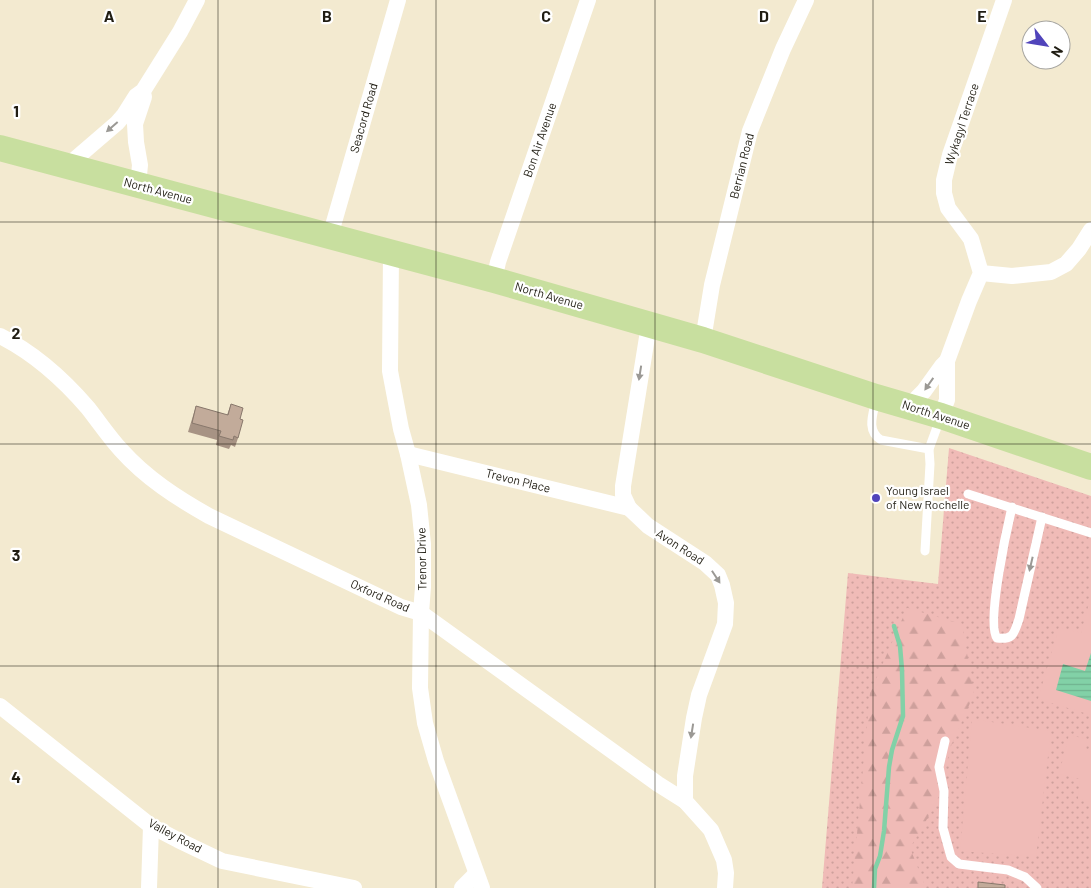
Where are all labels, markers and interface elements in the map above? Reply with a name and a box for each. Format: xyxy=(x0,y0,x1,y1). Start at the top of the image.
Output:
text: A xyxy=(104,6,115,25)
text: B xyxy=(322,6,332,25)
text: C xyxy=(541,6,551,25)
text: D xyxy=(759,6,769,25)
text: E xyxy=(977,6,987,25)
north arrow xyxy=(1021,20,1071,70)
text: N xyxy=(1048,44,1067,60)
street label: Seacord Road xyxy=(346,81,380,154)
street label: Wykagyl Terrace xyxy=(941,81,981,166)
street label: Bon Air Avenue xyxy=(520,100,558,179)
text: 1 xyxy=(13,101,19,120)
one-way arrow xyxy=(106,121,118,133)
street label: Berrian Road xyxy=(726,131,756,200)
street label: North Avenue xyxy=(122,174,194,206)
street label: North Avenue xyxy=(513,279,585,311)
text: 2 xyxy=(12,323,21,342)
one-way arrow xyxy=(636,365,644,381)
one-way arrow xyxy=(924,378,934,391)
street label: North Avenue xyxy=(901,396,972,432)
street label: Trevon Place xyxy=(484,465,552,495)
place label: Young Israel of New Rochelle xyxy=(886,483,969,511)
marker: Young Israel of New Rochelle xyxy=(870,492,882,504)
street label: Avon Road xyxy=(654,525,707,567)
street label: Trenor Drive xyxy=(413,527,429,591)
text: 3 xyxy=(12,545,20,564)
one-way arrow xyxy=(1027,557,1035,572)
one-way arrow xyxy=(712,570,721,583)
street label: Oxford Road xyxy=(349,576,412,614)
one-way arrow xyxy=(687,724,695,740)
text: 4 xyxy=(11,767,21,786)
street label: Valley Road xyxy=(146,815,205,855)

